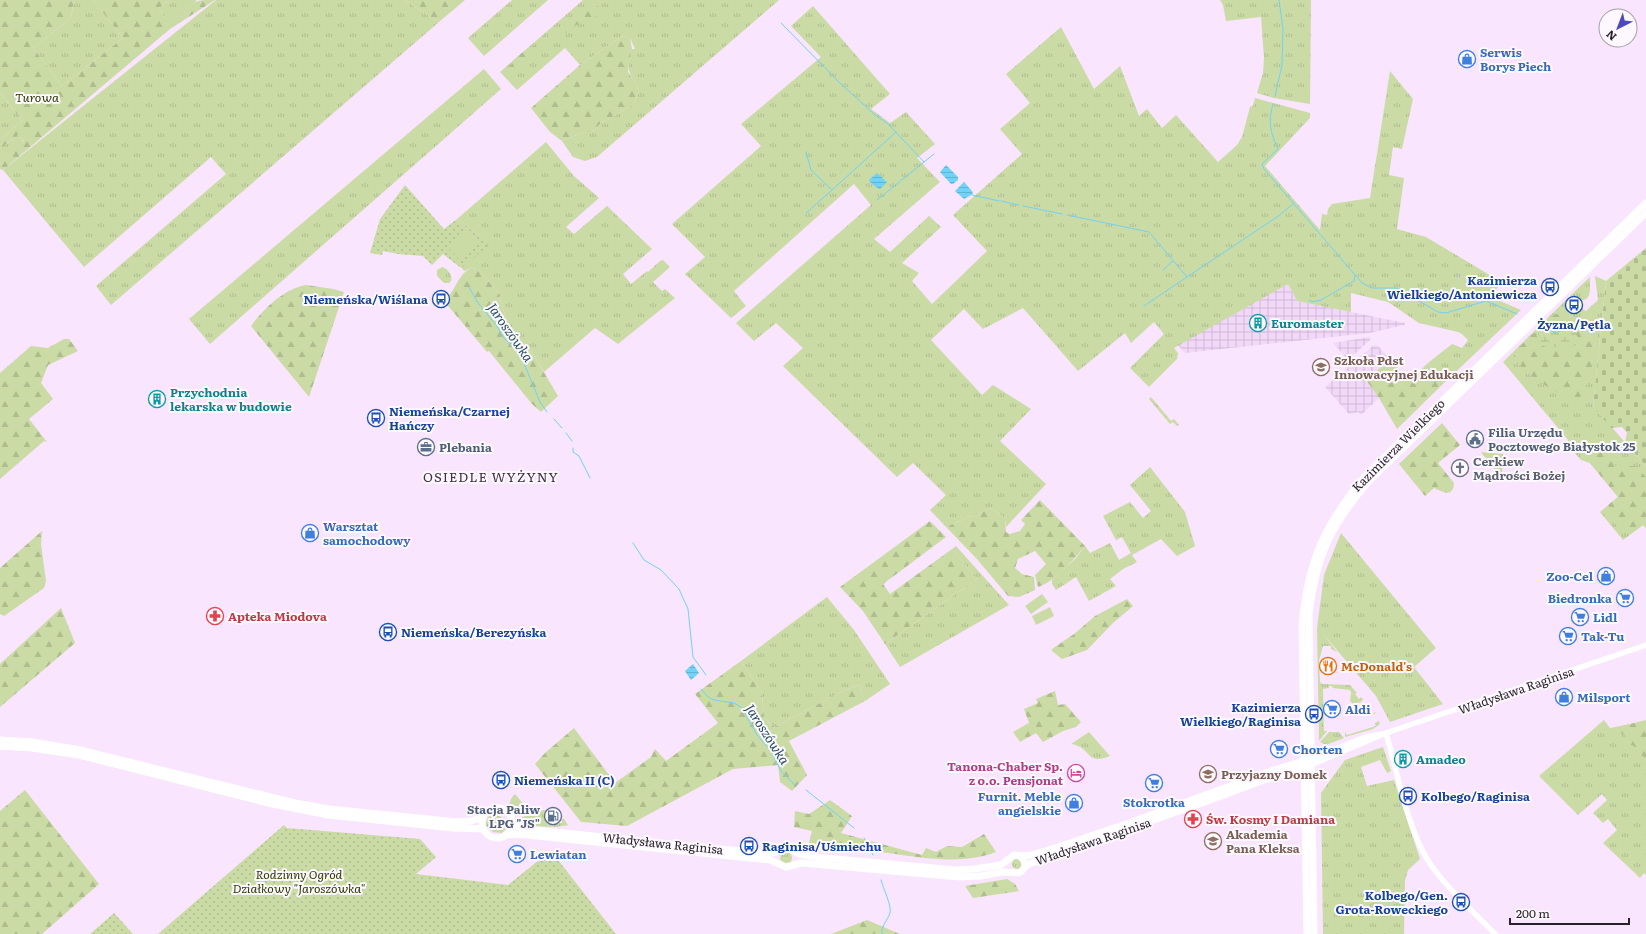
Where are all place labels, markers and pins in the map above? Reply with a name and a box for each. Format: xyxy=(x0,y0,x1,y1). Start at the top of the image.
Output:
place label: Serwis Borys Piech xyxy=(1480,43,1551,75)
shop icon: Serwis Borys Piech xyxy=(1457,49,1477,69)
place label: Kazimierza Wielkiego/Antoniewicza xyxy=(1387,271,1537,303)
bus stop icon: Kazimierza Wielkiego/Antoniewicza xyxy=(1540,277,1560,297)
bus stop icon: Niemeńska/Wiślana xyxy=(431,289,451,309)
place label: Niemeńska/Wiślana xyxy=(304,290,428,308)
bus stop icon: Żyzna/Pętla xyxy=(1564,295,1584,315)
building icon: Euromaster xyxy=(1248,313,1268,333)
place label: Euromaster xyxy=(1271,314,1344,332)
place label: Żyzna/Pętla xyxy=(1537,315,1611,333)
place label: Szkoła Pdst Innowacyjnej Edukacji xyxy=(1334,351,1474,383)
school or university icon: Szkoła Pdst Innowacyjnej Edukacji xyxy=(1311,357,1331,377)
place label: Przychodnia lekarska w budowie xyxy=(170,383,292,415)
building icon: Przychodnia lekarska w budowie xyxy=(147,389,167,409)
place label: Niemeńska/Czarnej Hańczy xyxy=(389,402,510,434)
bus stop icon: Niemeńska/Czarnej Hańczy xyxy=(366,408,386,428)
place label: Filia Urzędu Pocztowego Białystok 25 xyxy=(1488,423,1636,455)
public building icon: Filia Urzędu Pocztowego Białystok 25 xyxy=(1465,429,1485,449)
office icon: Plebania xyxy=(416,437,436,457)
place label: Plebania xyxy=(439,438,492,456)
place label: Cerkiew Mądrości Bożej xyxy=(1473,452,1565,484)
church icon: Cerkiew Mądrości Bożej xyxy=(1450,458,1470,478)
place label: Warsztat samochodowy xyxy=(323,517,411,549)
shop icon: Warsztat samochodowy xyxy=(300,523,320,543)
shop icon: Zoo-Cel xyxy=(1596,566,1616,586)
place label: Zoo-Cel xyxy=(1546,567,1594,585)
supermarket icon: Biedronka xyxy=(1615,588,1635,608)
place label: Biedronka xyxy=(1548,589,1612,607)
pharmacy icon: Apteka Miodova xyxy=(205,606,225,626)
place label: Apteka Miodova xyxy=(228,607,327,625)
supermarket icon: Lidl xyxy=(1570,607,1590,627)
place label: Lidl xyxy=(1593,608,1618,626)
bus stop icon: Niemeńska/Berezyńska xyxy=(378,622,398,642)
place label: Niemeńska/Berezyńska xyxy=(401,623,547,641)
supermarket icon: Tak-Tu xyxy=(1558,626,1578,646)
place label: Tak-Tu xyxy=(1581,627,1624,645)
restaurant icon: McDonald's xyxy=(1318,656,1338,676)
place label: McDonald's xyxy=(1341,657,1412,675)
shop icon: Milsport xyxy=(1554,687,1574,707)
place label: Milsport xyxy=(1577,688,1631,706)
place label: Kazimierza Wielkiego/Raginisa xyxy=(1180,698,1301,730)
supermarket icon: Aldi xyxy=(1322,699,1342,719)
place label: Aldi xyxy=(1345,700,1371,718)
bus stop icon: Kazimierza Wielkiego/Raginisa xyxy=(1304,704,1324,724)
supermarket icon: Chorten xyxy=(1269,739,1289,759)
place label: Chorten xyxy=(1292,740,1343,758)
building icon: Amadeo xyxy=(1393,749,1413,769)
place label: Amadeo xyxy=(1416,750,1466,768)
place label: Tanona-Chaber Sp. z o.o. Pensjonat xyxy=(947,757,1064,789)
hotel icon: Tanona-Chaber Sp. z o.o. Pensjonat xyxy=(1066,763,1086,783)
school or university icon: Przyjazny Domek xyxy=(1198,764,1218,784)
place label: Przyjazny Domek xyxy=(1221,765,1328,783)
bus stop icon: Niemeńska II (C) xyxy=(491,770,511,790)
place label: Niemeńska II (C) xyxy=(514,771,615,789)
supermarket icon: Stokrotka xyxy=(1144,773,1164,793)
bus stop icon: Kolbego/Raginisa xyxy=(1398,786,1418,806)
place label: Furnit. Meble angielskie xyxy=(978,787,1061,819)
place label: Kolbego/Raginisa xyxy=(1421,787,1530,805)
shop icon: Furnit. Meble angielskie xyxy=(1064,793,1084,813)
place label: Stokrotka xyxy=(1123,793,1185,811)
place label: Stacja Paliw LPG "JS" xyxy=(467,800,540,832)
fuel station icon: Stacja Paliw LPG "JS" xyxy=(543,806,563,826)
pharmacy icon: Św. Kosmy I Damiana xyxy=(1183,809,1203,829)
place label: Św. Kosmy I Damiana xyxy=(1206,810,1335,828)
place label: Akademia Pana Kleksa xyxy=(1226,825,1300,857)
school or university icon: Akademia Pana Kleksa xyxy=(1203,831,1223,851)
bus stop icon: Raginisa/Uśmiechu xyxy=(739,836,759,856)
place label: Raginisa/Uśmiechu xyxy=(762,837,882,855)
supermarket icon: Lewiatan xyxy=(507,844,527,864)
place label: Lewiatan xyxy=(530,845,587,863)
place label: Kolbego/Gen. Grota-Roweckiego xyxy=(1335,886,1449,918)
bus stop icon: Kolbego/Gen. Grota-Roweckiego xyxy=(1451,892,1471,912)

